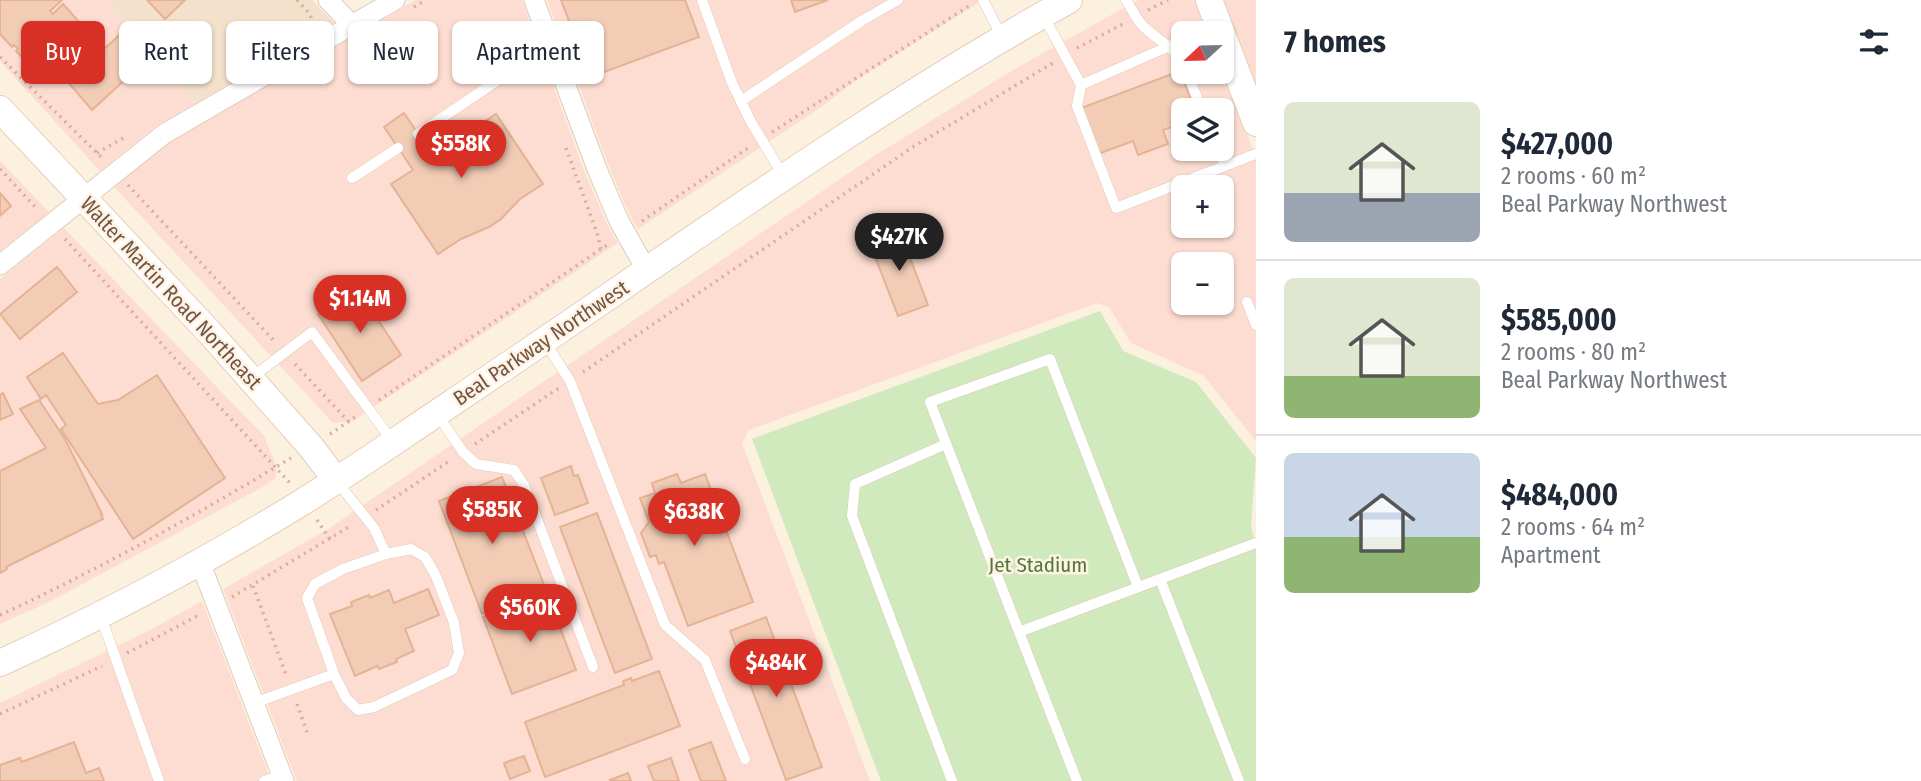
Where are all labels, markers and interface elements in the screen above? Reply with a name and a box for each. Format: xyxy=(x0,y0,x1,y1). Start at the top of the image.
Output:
chip: Buy xyxy=(21,21,105,84)
chip: Rent xyxy=(119,21,212,84)
chip: Filters xyxy=(226,21,334,84)
chip: New xyxy=(348,21,438,84)
chip: Apartment xyxy=(452,21,604,84)
north arrow xyxy=(1171,21,1234,84)
map controls xyxy=(1171,21,1234,315)
icon: filters xyxy=(1855,23,1893,61)
text: 7 homes xyxy=(1284,24,1386,60)
button: layers xyxy=(1171,98,1234,161)
pin: $558K xyxy=(412,120,510,180)
text: $427,000 xyxy=(1501,126,1613,162)
text: $558K xyxy=(431,129,491,157)
icon: home xyxy=(1340,130,1424,214)
text: 2 rooms · 60 m² xyxy=(1501,162,1646,190)
button: + xyxy=(1171,175,1234,238)
text: Beal Parkway Northwest xyxy=(1501,190,1727,218)
street label: Walter Martin Road Northeast xyxy=(75,191,267,395)
pin: $427K xyxy=(850,214,948,273)
text: $427K xyxy=(871,222,927,250)
button: − xyxy=(1171,252,1234,315)
street label: Beal Parkway Northwest xyxy=(448,274,634,411)
pin: $1.14M xyxy=(303,276,417,335)
text: $1.14M xyxy=(329,284,391,312)
text: $585,000 xyxy=(1501,302,1617,338)
icon: home xyxy=(1340,306,1424,390)
text: 2 rooms · 80 m² xyxy=(1501,338,1646,366)
text: Beal Parkway Northwest xyxy=(1501,366,1727,394)
text: $484,000 xyxy=(1501,477,1618,513)
icon: home xyxy=(1340,481,1424,565)
pin: $585K xyxy=(443,486,541,546)
pin: $638K xyxy=(645,489,743,548)
text: $585K xyxy=(462,495,522,523)
text: $638K xyxy=(664,497,724,525)
text: 2 rooms · 64 m² xyxy=(1501,513,1645,541)
text: Apartment xyxy=(1501,541,1601,569)
park label: Jet Stadium xyxy=(988,552,1088,578)
pin: $560K xyxy=(481,584,579,644)
text: $560K xyxy=(500,593,560,621)
pin: $484K xyxy=(727,640,825,699)
text: $484K xyxy=(746,648,806,676)

